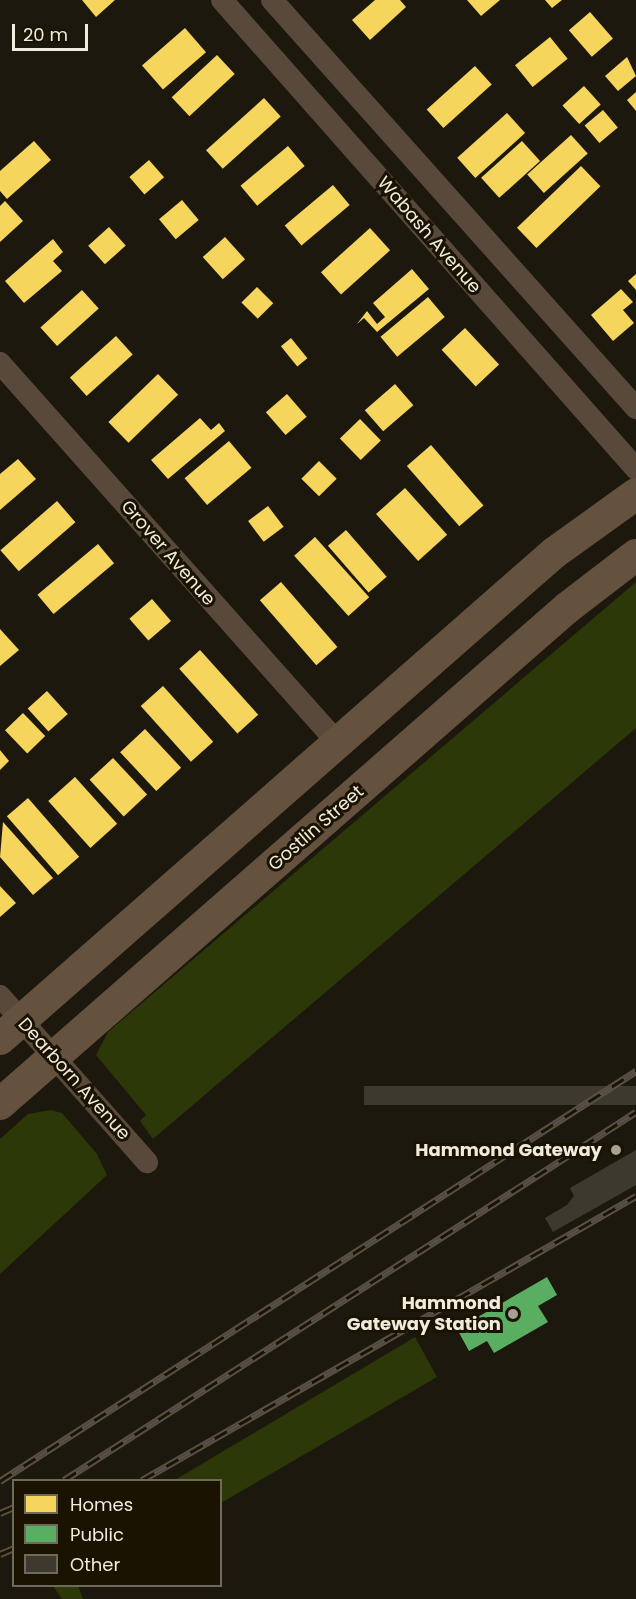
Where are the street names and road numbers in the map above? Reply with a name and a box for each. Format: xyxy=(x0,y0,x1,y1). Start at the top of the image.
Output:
street label: Wabash Avenue xyxy=(373,172,485,298)
street label: Grover Avenue xyxy=(116,496,220,610)
street label: Gostlin Street xyxy=(264,781,368,875)
street label: Dearborn Avenue xyxy=(13,1013,135,1145)

